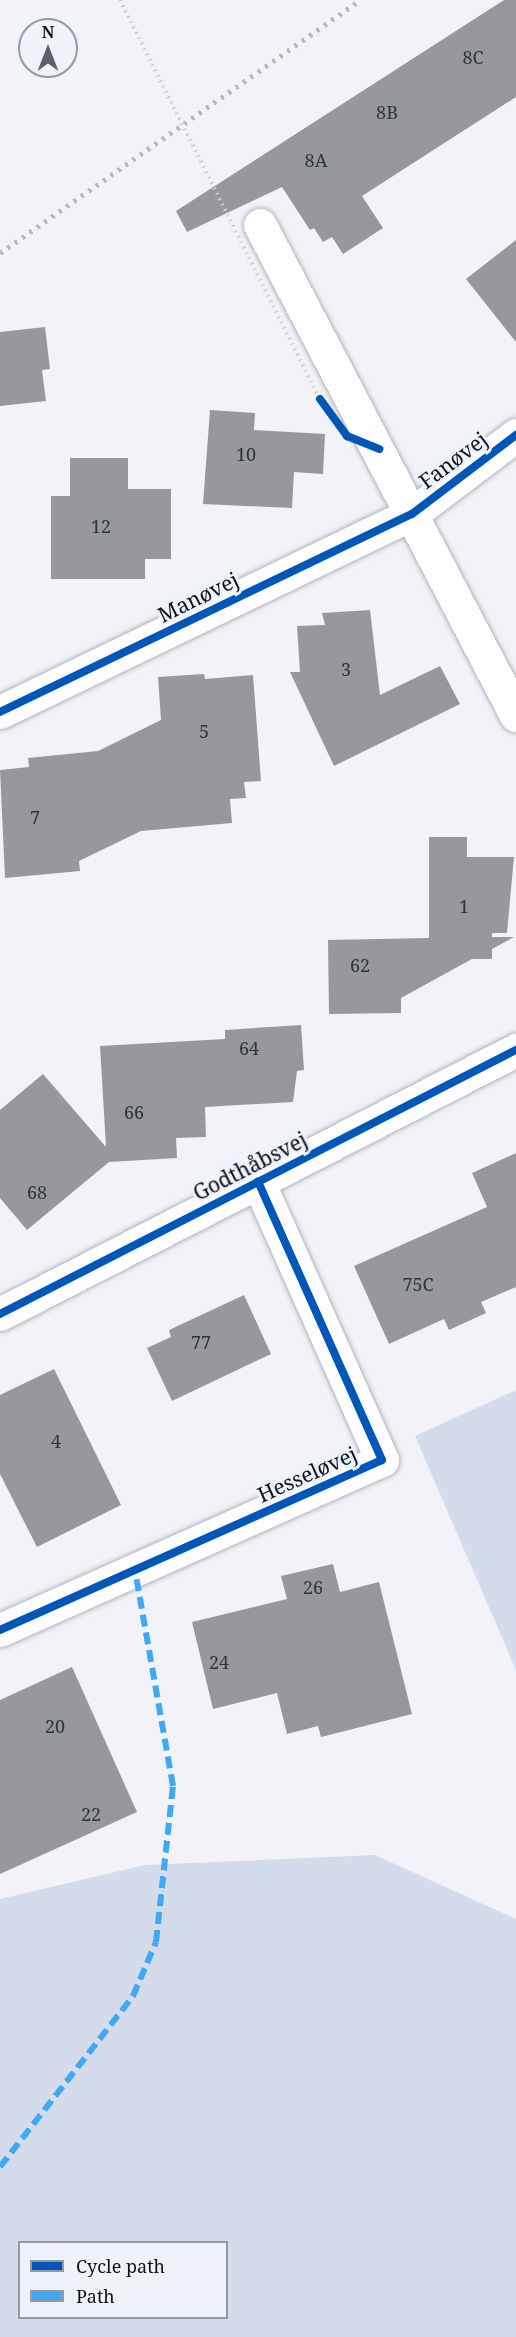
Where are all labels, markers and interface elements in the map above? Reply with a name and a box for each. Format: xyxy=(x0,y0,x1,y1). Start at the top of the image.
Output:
north arrow xyxy=(18,18,78,78)
text: N xyxy=(42,21,54,43)
house number: 8C xyxy=(462,46,484,68)
house number: 8B xyxy=(376,101,398,123)
house number: 8A xyxy=(305,149,327,171)
street label: Fanøvej xyxy=(414,426,492,494)
house number: 10 xyxy=(236,443,256,465)
house number: 12 xyxy=(91,515,111,537)
street label: Manøvej xyxy=(153,567,243,627)
house number: 3 xyxy=(341,658,351,680)
house number: 5 xyxy=(199,720,209,742)
house number: 7 xyxy=(30,806,40,828)
house number: 1 xyxy=(459,895,469,917)
house number: 62 xyxy=(350,954,370,976)
house number: 64 xyxy=(239,1037,259,1059)
house number: 66 xyxy=(124,1101,144,1123)
street label: Godthåbsvej xyxy=(189,1126,311,1206)
house number: 68 xyxy=(27,1181,47,1203)
house number: 75C xyxy=(402,1273,434,1295)
house number: 77 xyxy=(191,1331,211,1353)
house number: 4 xyxy=(51,1430,61,1452)
street label: Hesseløvej xyxy=(253,1441,361,1507)
house number: 26 xyxy=(303,1576,323,1598)
house number: 24 xyxy=(209,1651,229,1673)
house number: 20 xyxy=(45,1715,65,1737)
house number: 22 xyxy=(81,1803,101,1825)
legend xyxy=(18,2241,228,2319)
text: Cycle path xyxy=(76,2254,165,2278)
text: Path xyxy=(76,2284,115,2308)

